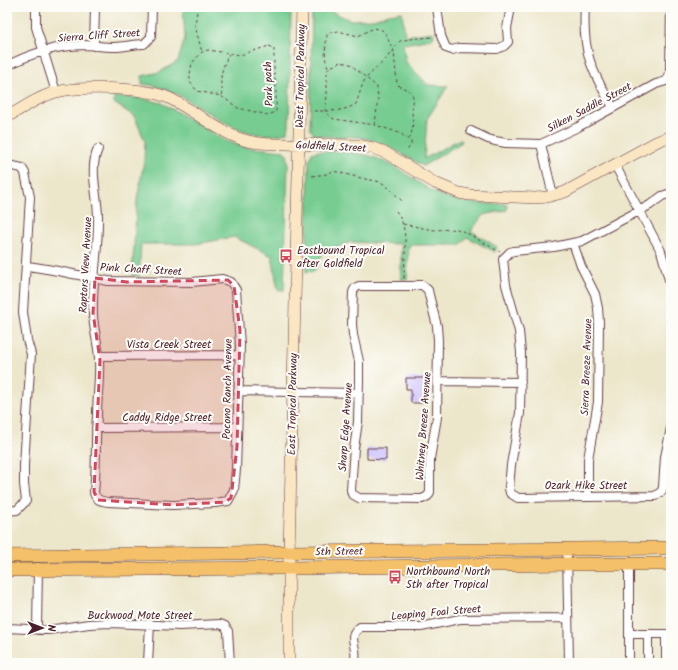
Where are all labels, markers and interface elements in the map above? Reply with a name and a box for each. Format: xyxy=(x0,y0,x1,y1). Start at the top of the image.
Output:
street label: West Tropical Parkway xyxy=(291,23,311,128)
street label: Sierra Cliff Street xyxy=(57,24,142,48)
street label: Park path xyxy=(259,61,279,107)
street label: Silken Saddle Street xyxy=(544,78,636,138)
street label: Goldfield Street xyxy=(295,136,368,158)
street label: Raptors View Avenue xyxy=(74,216,98,314)
place label: Eastbound Tropical after Goldfield xyxy=(297,242,385,273)
bus stop icon: Eastbound Tropical after Goldfield xyxy=(278,248,294,264)
street label: Pink Chaff Street xyxy=(99,259,183,281)
street label: Sierra Breeze Avenue xyxy=(576,318,598,416)
street label: Vista Creek Street xyxy=(127,336,212,354)
street label: Pocono Ranch Avenue xyxy=(218,338,238,440)
street label: East Tropical Parkway xyxy=(283,352,303,455)
street label: Whitney Breeze Avenue xyxy=(411,371,437,481)
street label: Sharp Edge Avenue xyxy=(334,382,358,472)
street label: Caddy Ridge Street xyxy=(122,409,212,427)
street label: Ozark Hike Street xyxy=(545,477,628,495)
street label: 5th Street xyxy=(315,543,364,561)
place label: Northbound North 5th after Tropical xyxy=(406,563,490,594)
bus stop icon: Northbound North 5th after Tropical xyxy=(387,569,403,585)
street label: Leaping Foal Street xyxy=(390,600,483,626)
street label: Buckwood Mote Street xyxy=(88,607,193,625)
north arrow xyxy=(22,608,62,648)
text: N xyxy=(42,625,60,632)

